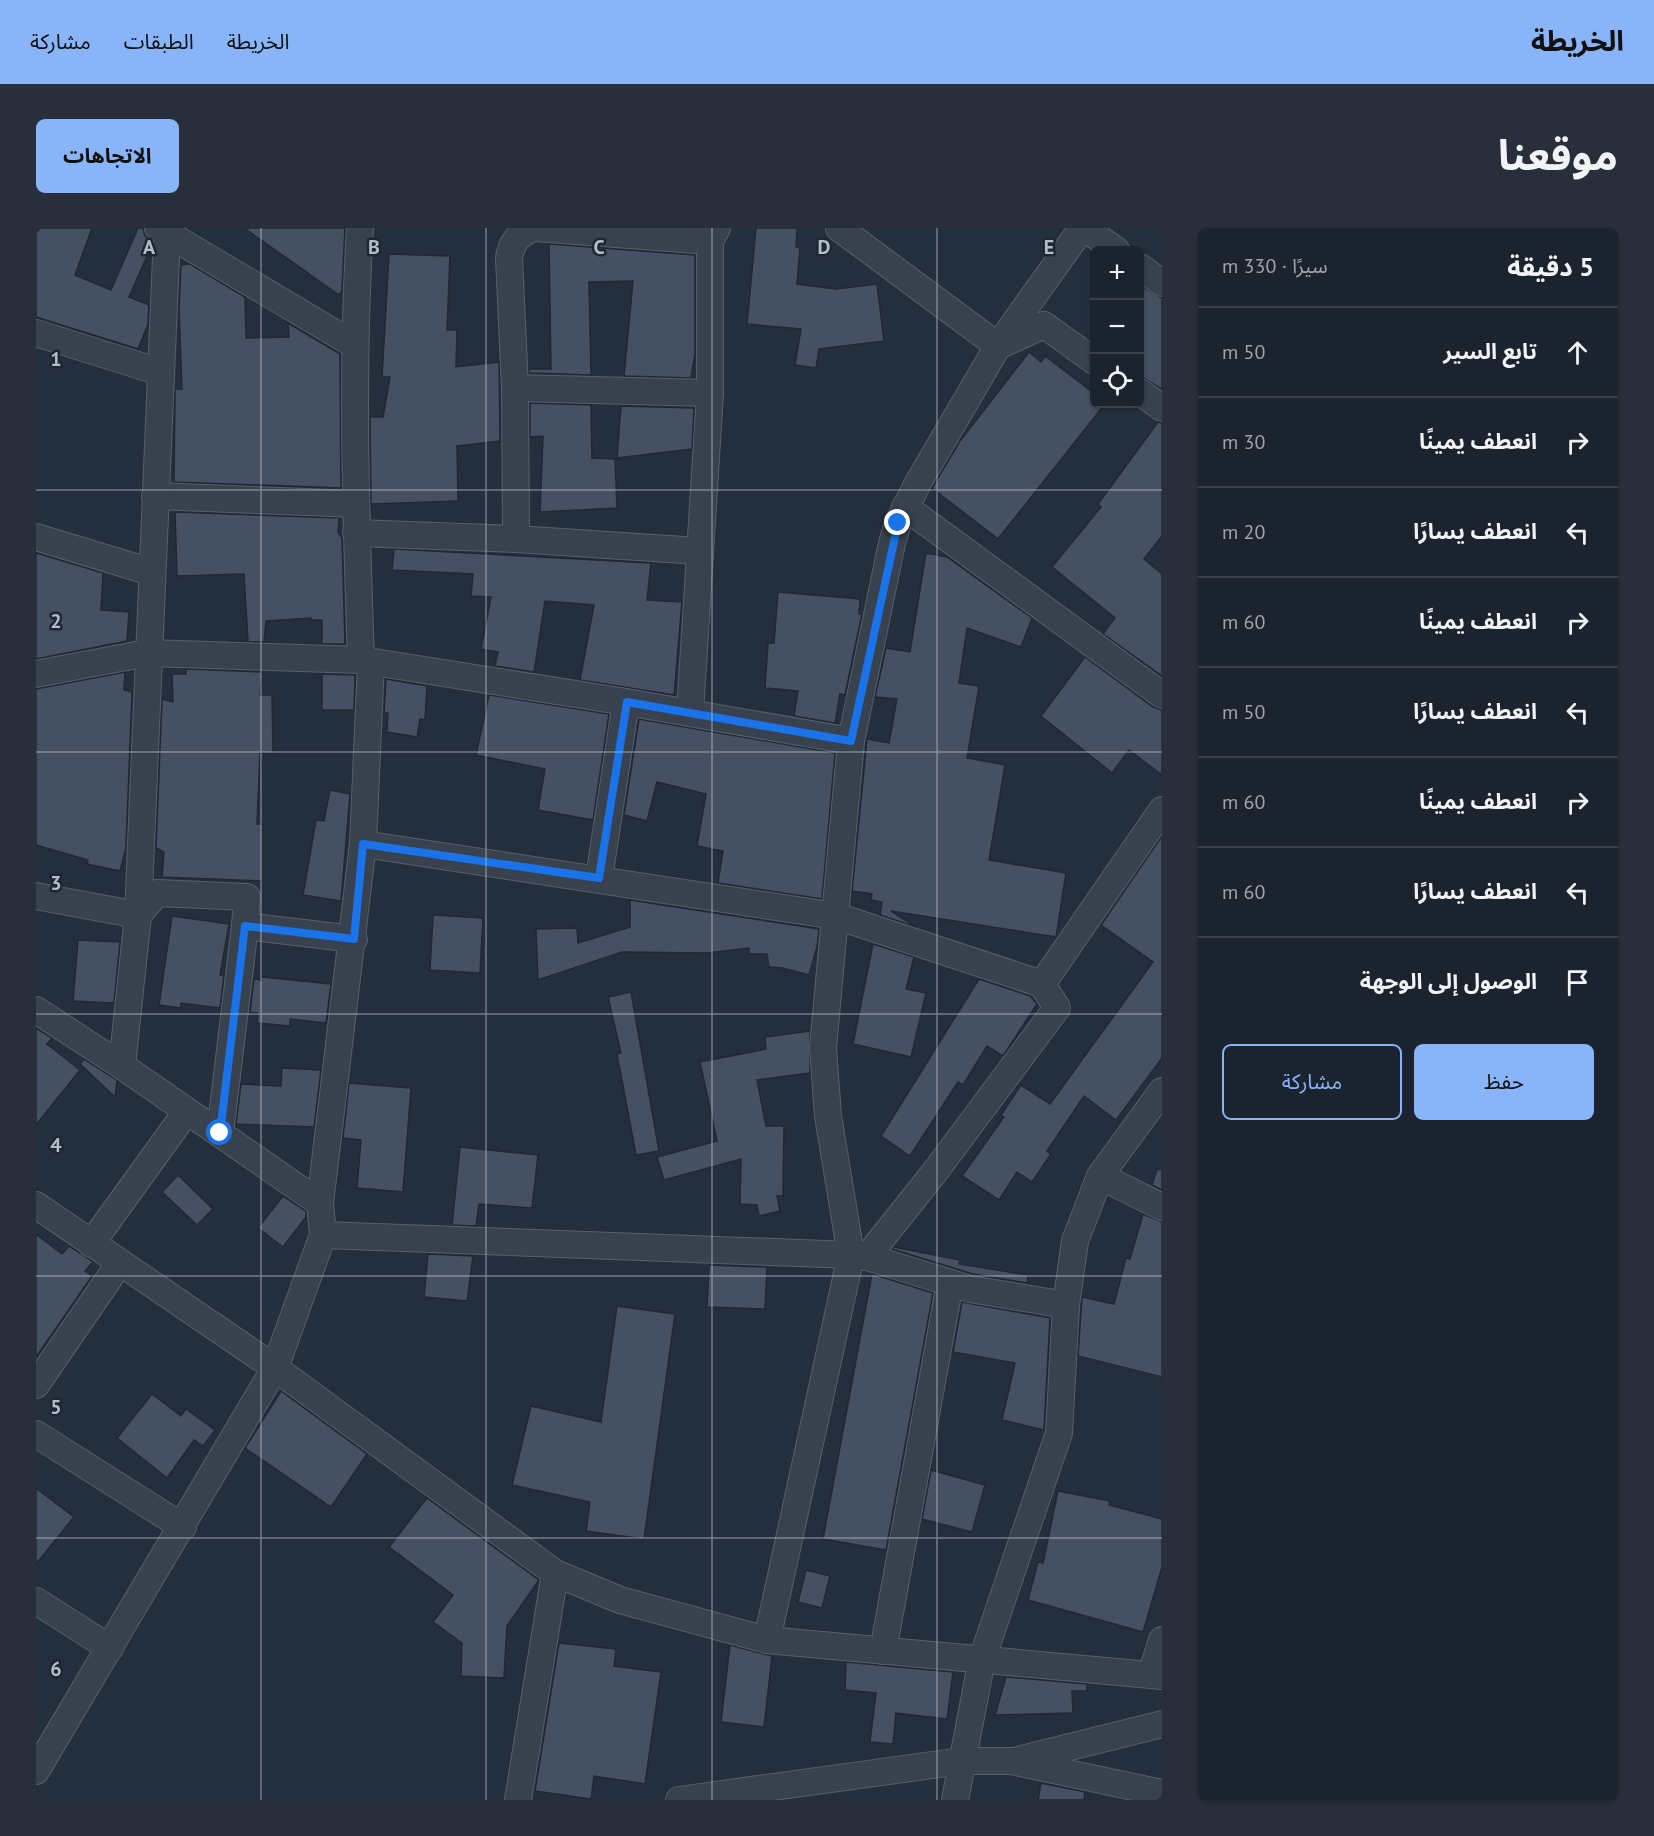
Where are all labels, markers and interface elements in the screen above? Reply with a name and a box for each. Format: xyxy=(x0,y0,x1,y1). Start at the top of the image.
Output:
text: الخريطة xyxy=(1531,22,1624,59)
text: مشاركة xyxy=(30,28,91,55)
text: الطبقات xyxy=(124,28,194,55)
text: الخريطة xyxy=(227,28,290,55)
button: الاتجاهات xyxy=(36,119,179,193)
text: موقعنا xyxy=(1498,127,1618,182)
text: A xyxy=(143,234,156,260)
text: B xyxy=(368,234,380,260)
text: C xyxy=(593,234,605,260)
text: D xyxy=(818,234,831,260)
text: E xyxy=(1044,234,1054,260)
map controls xyxy=(1090,246,1144,408)
button: + xyxy=(1090,246,1144,300)
text: 5 دقيقة xyxy=(1507,250,1594,283)
text: سيرًا · 330 m xyxy=(1222,253,1328,279)
button: − xyxy=(1090,300,1144,354)
icon: ahead xyxy=(1561,336,1594,369)
text: تابع السير xyxy=(1443,337,1537,365)
text: 50 m xyxy=(1222,339,1265,365)
text: 1 xyxy=(50,346,62,372)
button: locate xyxy=(1090,354,1144,408)
icon: right xyxy=(1561,426,1594,459)
text: انعطف يمينًا xyxy=(1419,427,1537,455)
text: 30 m xyxy=(1222,429,1265,455)
route end xyxy=(884,509,910,535)
icon: left xyxy=(1561,516,1594,549)
text: انعطف يسارًا xyxy=(1413,517,1537,545)
text: 20 m xyxy=(1222,519,1265,545)
icon: right xyxy=(1561,606,1594,639)
text: انعطف يمينًا xyxy=(1419,607,1537,635)
text: 2 xyxy=(50,608,62,634)
text: 60 m xyxy=(1222,609,1265,635)
icon: left xyxy=(1561,696,1594,729)
text: انعطف يسارًا xyxy=(1413,697,1537,725)
text: 50 m xyxy=(1222,699,1265,725)
icon: right xyxy=(1561,786,1594,819)
text: انعطف يمينًا xyxy=(1419,787,1537,815)
text: 60 m xyxy=(1222,789,1265,815)
text: 3 xyxy=(50,870,62,896)
icon: left xyxy=(1561,876,1594,909)
text: انعطف يسارًا xyxy=(1413,877,1537,905)
text: 60 m xyxy=(1222,879,1265,905)
icon: arrive xyxy=(1561,966,1594,999)
text: الوصول إلى الوجهة xyxy=(1360,967,1537,995)
button: مشاركة xyxy=(1222,1044,1402,1120)
button: حفظ xyxy=(1414,1044,1594,1120)
route start xyxy=(206,1119,232,1145)
text: 4 xyxy=(50,1132,62,1158)
text: 5 xyxy=(50,1394,62,1420)
text: 6 xyxy=(50,1656,62,1682)

